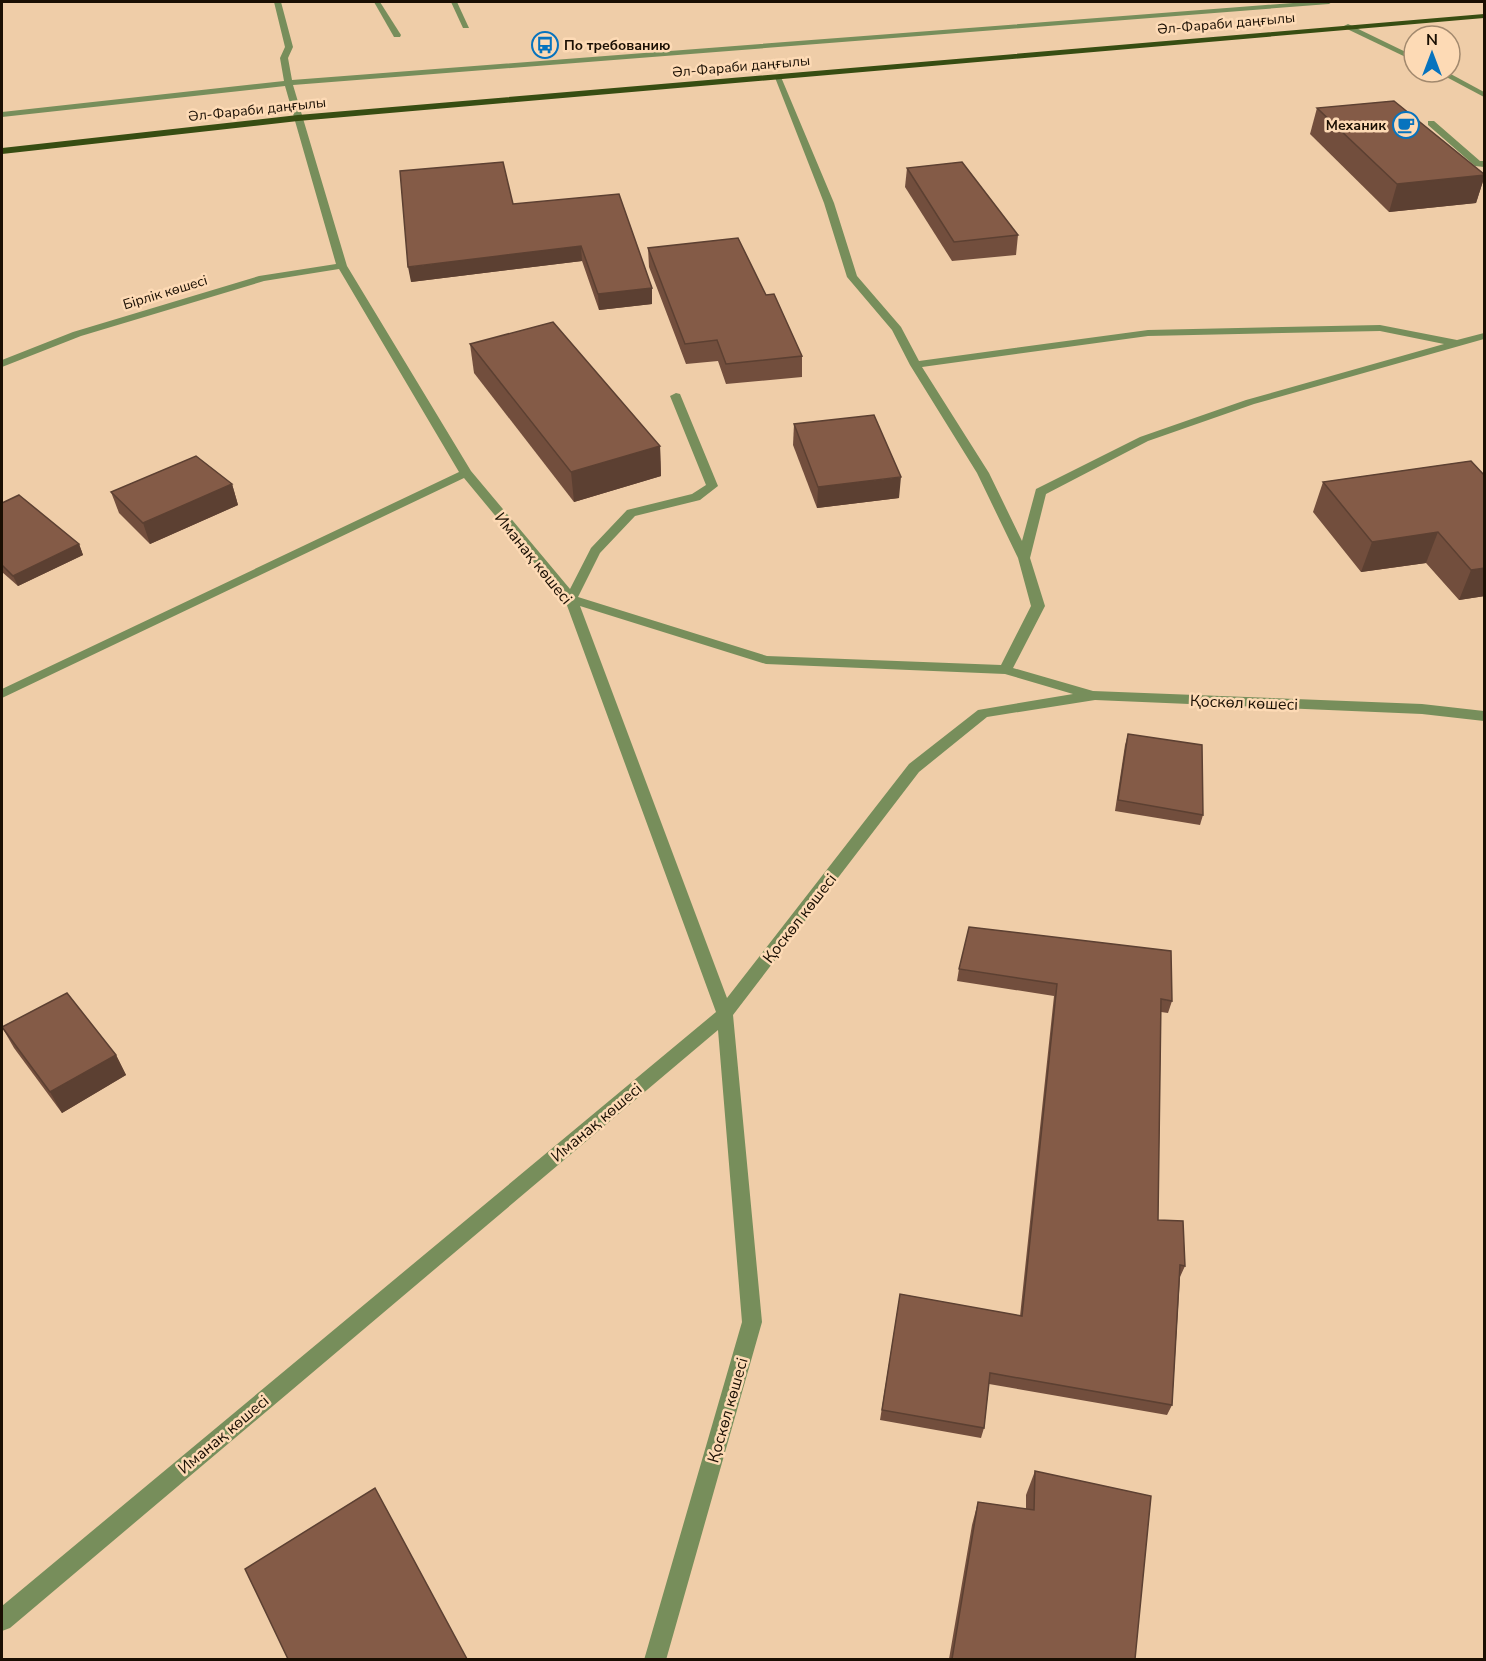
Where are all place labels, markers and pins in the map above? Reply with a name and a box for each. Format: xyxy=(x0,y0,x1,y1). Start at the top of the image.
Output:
bus stop icon: По требованию xyxy=(530,30,560,60)
place label: По требованию xyxy=(564,36,671,55)
cafe icon: Механик xyxy=(1391,110,1421,140)
place label: Механик xyxy=(1326,116,1386,135)

